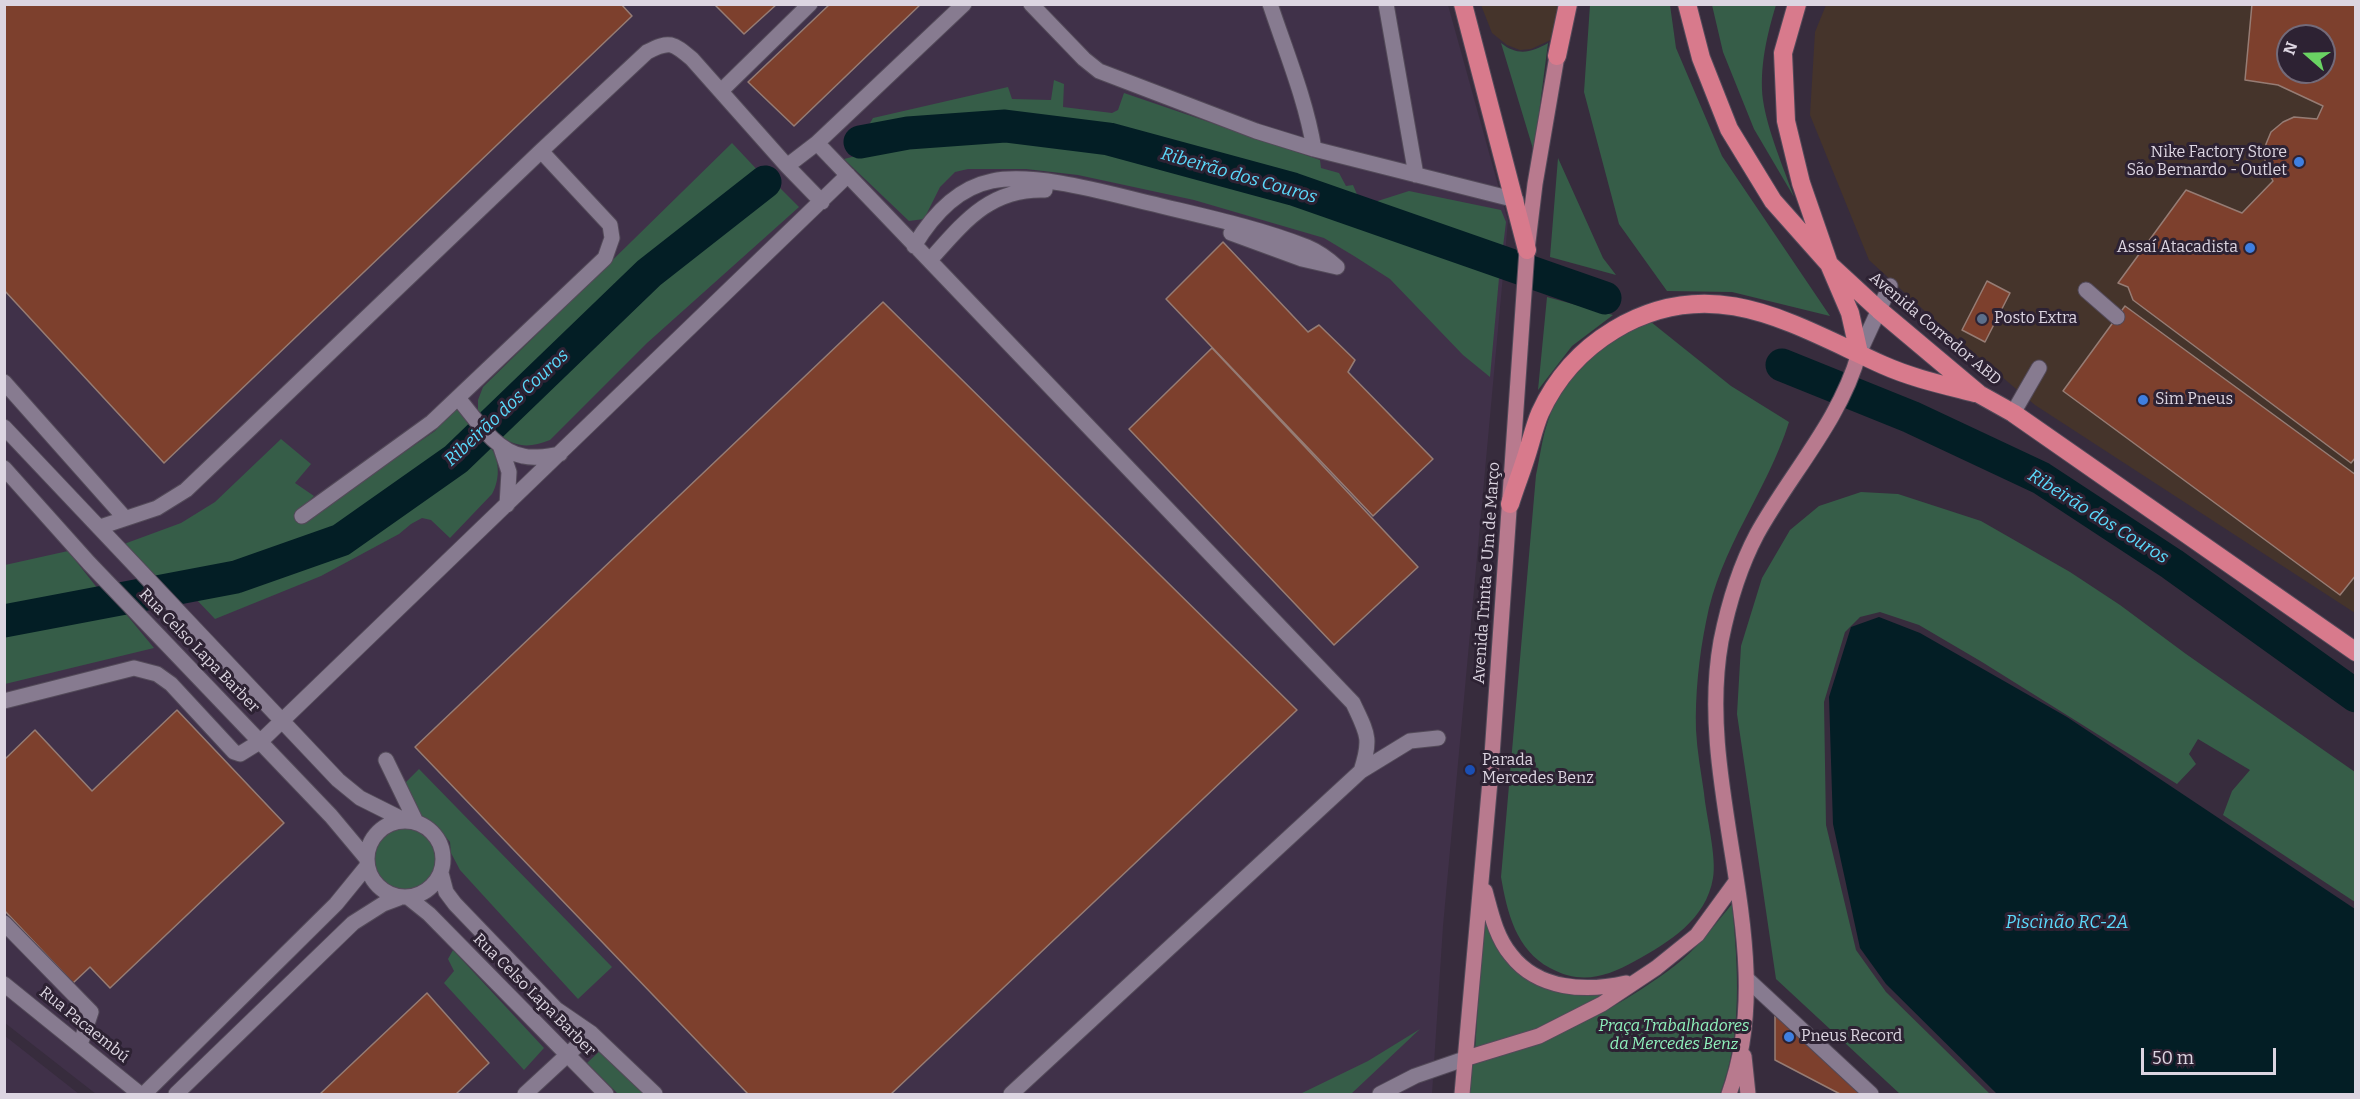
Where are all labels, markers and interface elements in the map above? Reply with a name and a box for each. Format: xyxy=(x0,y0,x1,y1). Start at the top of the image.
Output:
north arrow xyxy=(2276,24,2336,84)
text: N xyxy=(2279,39,2302,57)
water label: Ribeirão dos Couros xyxy=(1158,143,1320,209)
place label: Nike Factory Store São Bernardo - Outlet xyxy=(2126,143,2287,181)
marker: Nike Factory Store São Bernardo - Outlet xyxy=(2292,155,2306,169)
place label: Assaí Atacadista xyxy=(2117,238,2238,258)
marker: Assaí Atacadista xyxy=(2243,241,2257,255)
street label: Avenida Corredor ABD xyxy=(1865,268,2005,390)
place label: Posto Extra xyxy=(1994,309,2077,329)
marker: Posto Extra xyxy=(1975,312,1989,326)
water label: Ribeirão dos Couros xyxy=(441,345,573,471)
place label: Sim Pneus xyxy=(2155,390,2233,410)
marker: Sim Pneus xyxy=(2136,393,2150,407)
street label: Avenida Trinta e Um de Março xyxy=(1470,461,1504,685)
water label: Ribeirão dos Couros xyxy=(2024,465,2172,569)
street label: Rua Celso Lapa Barber xyxy=(135,585,263,717)
place label: Parada Mercedes Benz xyxy=(1482,751,1594,789)
marker: Parada Mercedes Benz xyxy=(1463,763,1477,777)
water label: Piscinão RC-2A xyxy=(2006,912,2128,934)
street label: Rua Celso Lapa Barber xyxy=(469,930,599,1060)
street label: Rua Pacaembú xyxy=(35,983,133,1067)
park label: Praça Trabalhadores da Mercedes Benz xyxy=(1599,1017,1749,1055)
place label: Pneus Record xyxy=(1801,1027,1902,1047)
marker: Pneus Record xyxy=(1782,1030,1796,1044)
scale bar xyxy=(2144,1036,2279,1074)
text: 50 m xyxy=(2152,1047,2194,1069)

